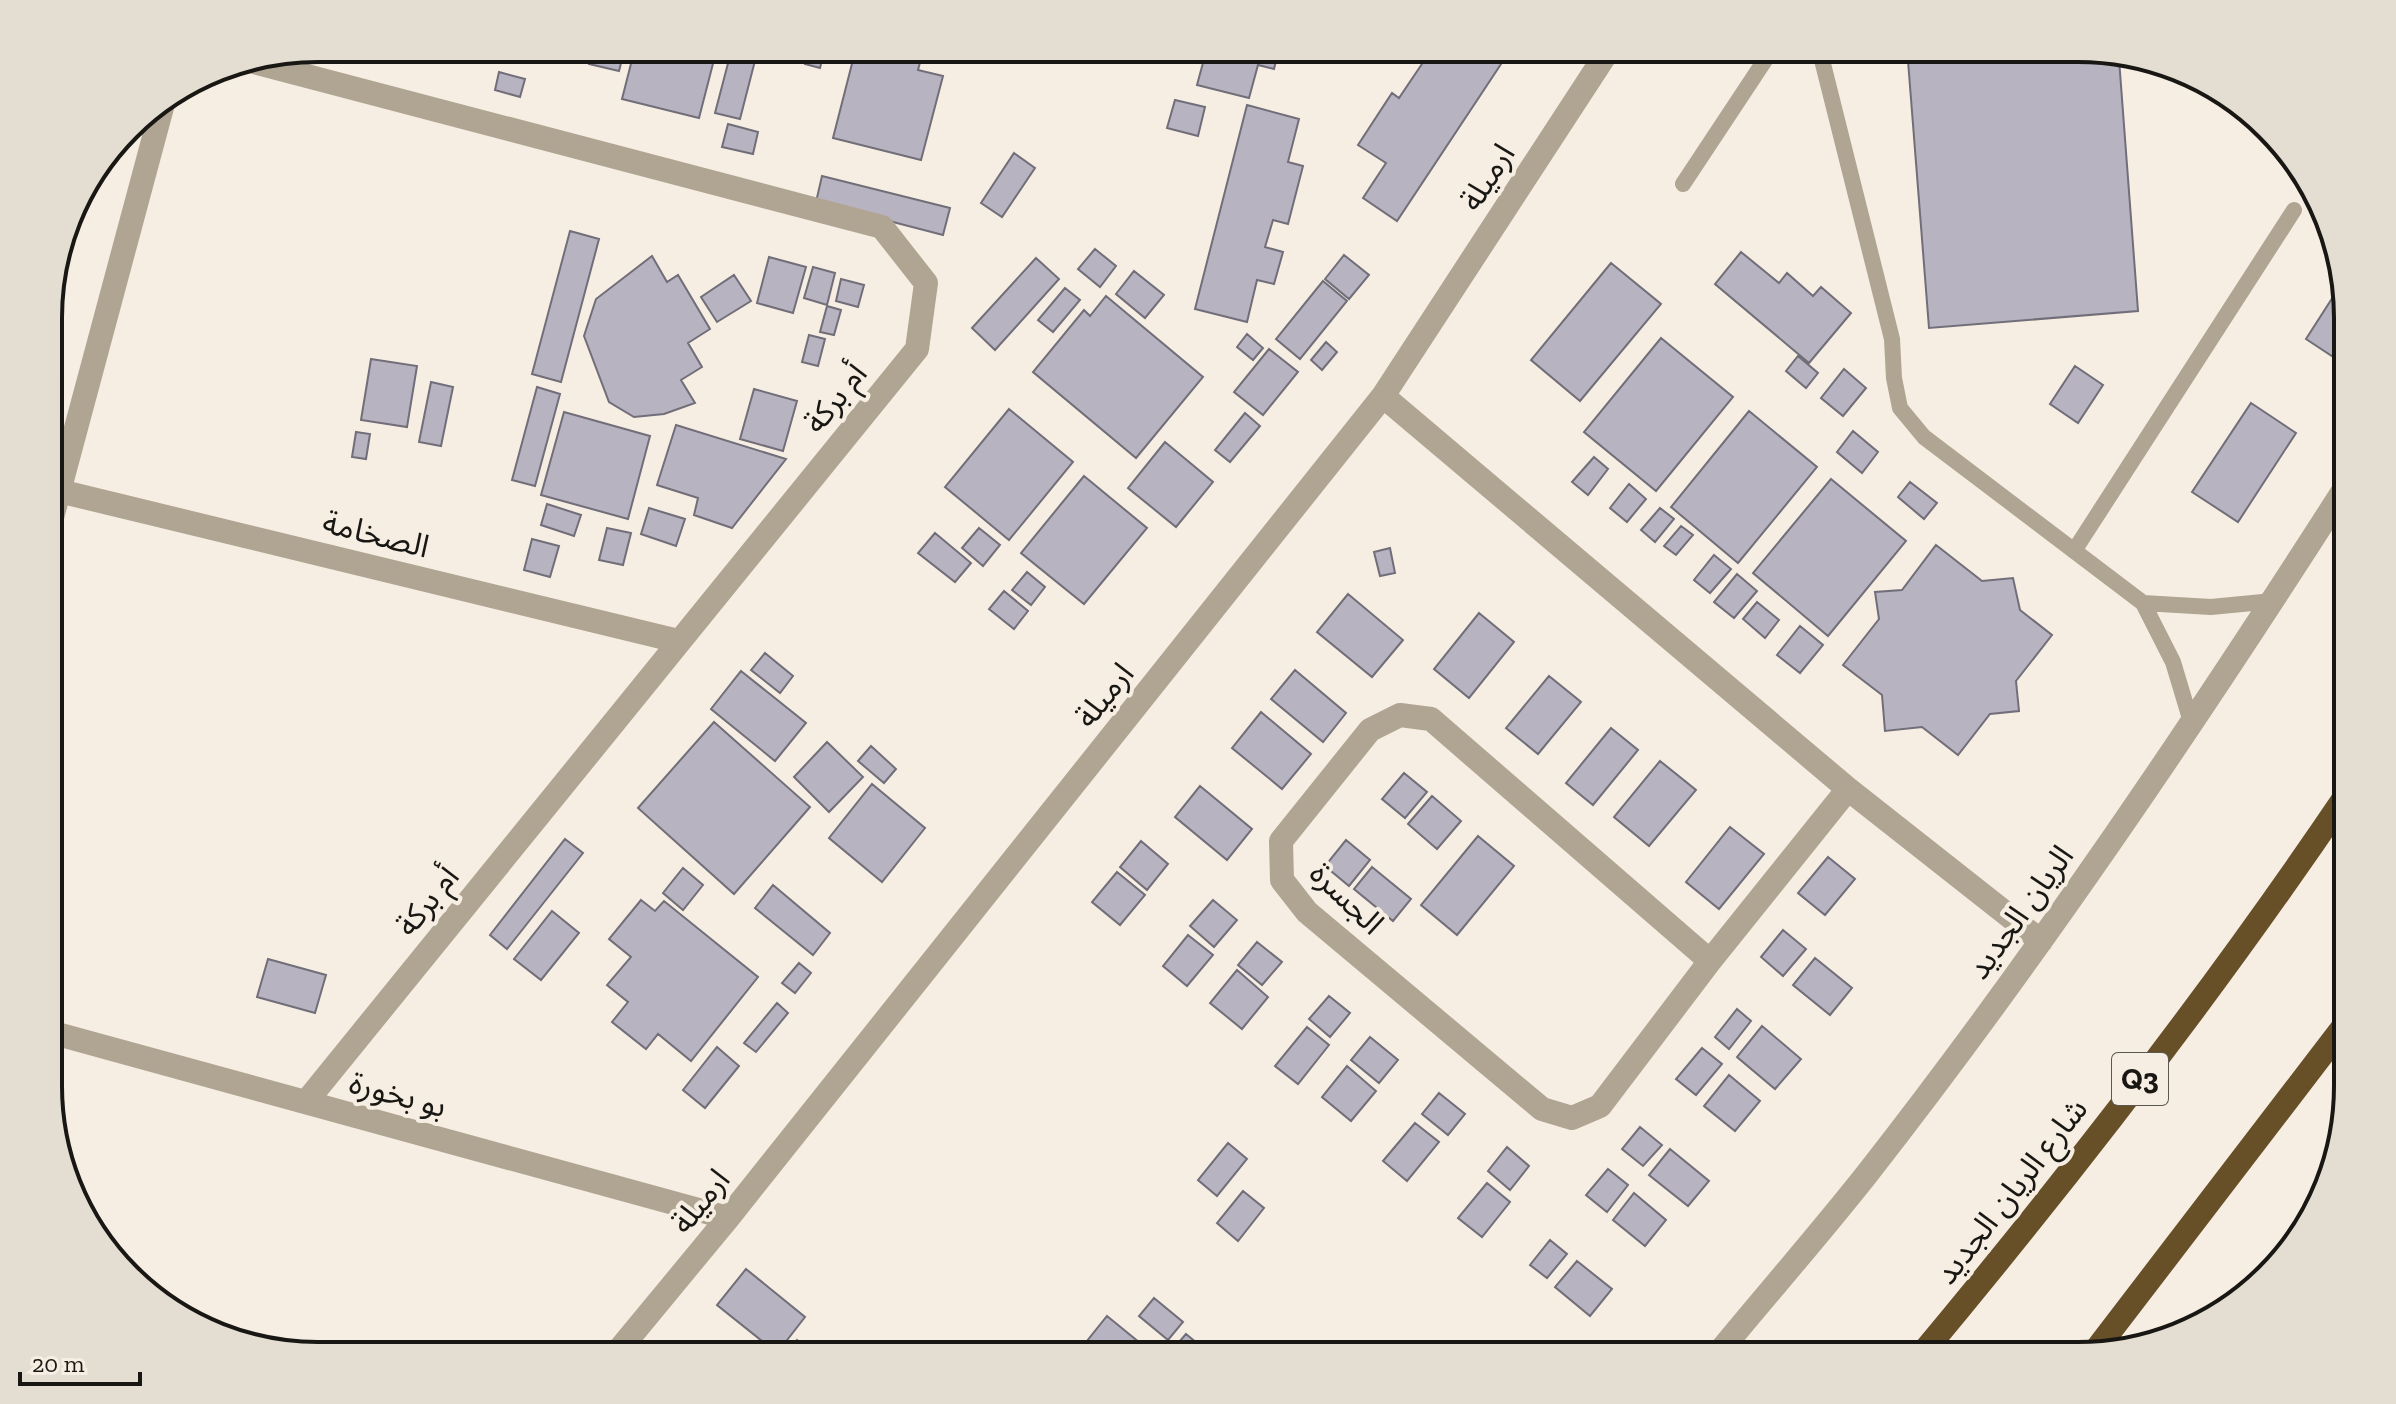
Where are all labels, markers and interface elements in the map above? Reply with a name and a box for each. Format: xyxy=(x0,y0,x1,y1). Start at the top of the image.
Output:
street label: ارميلة xyxy=(1451,136,1523,218)
street label: أم بركة xyxy=(795,355,879,444)
street label: الصخامة xyxy=(319,502,433,566)
street label: ارميلة xyxy=(1067,655,1141,735)
street label: الريان الجديد xyxy=(1959,838,2081,986)
street label: الجسرة xyxy=(1302,854,1392,942)
street label: أم بركة xyxy=(387,858,471,947)
road number: Q3 xyxy=(2112,1053,2168,1105)
street label: بو بخورة xyxy=(346,1063,450,1125)
street label: شارع الريان الجديد xyxy=(1927,1091,2099,1295)
street label: ارميلة xyxy=(663,1161,737,1241)
scale bar xyxy=(20,1336,140,1386)
text: 20 m xyxy=(32,1349,85,1378)

